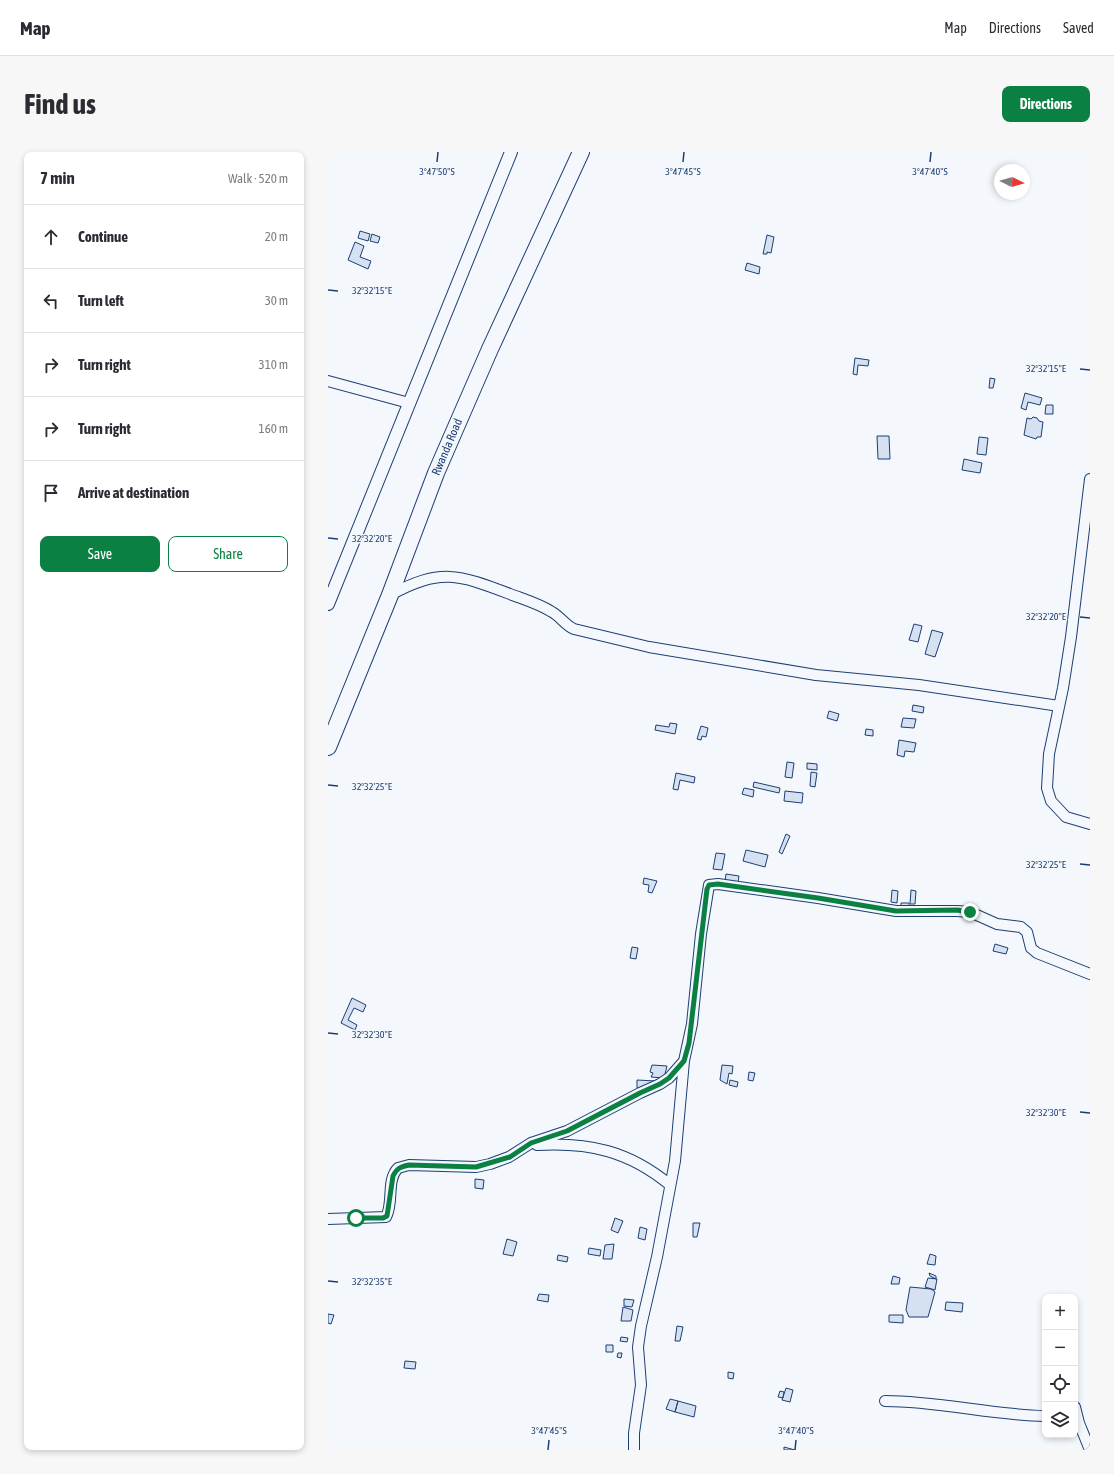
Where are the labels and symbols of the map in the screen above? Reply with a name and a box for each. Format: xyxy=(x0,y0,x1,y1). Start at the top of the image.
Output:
north arrow xyxy=(994,164,1030,200)
text: 3°47'50"S xyxy=(419,166,455,177)
text: 3°47'45"S xyxy=(665,166,701,177)
text: 3°47'40"S xyxy=(912,166,948,177)
text: 32°32'15"E xyxy=(352,285,393,296)
text: 32°32'15"E xyxy=(1026,363,1067,374)
street label: Rwanda Road xyxy=(429,417,465,477)
text: 32°32'20"E xyxy=(352,533,393,544)
text: 32°32'20"E xyxy=(1026,611,1067,622)
text: 32°32'25"E xyxy=(352,781,393,792)
text: 32°32'25"E xyxy=(1026,859,1067,870)
route end xyxy=(961,903,979,921)
text: 32°32'30"E xyxy=(352,1029,393,1040)
text: 32°32'30"E xyxy=(1026,1107,1067,1118)
route start xyxy=(347,1209,365,1227)
text: 32°32'35"E xyxy=(352,1276,393,1287)
text: 3°47'45"S xyxy=(531,1425,567,1436)
text: 3°47'40"S xyxy=(778,1425,814,1436)

